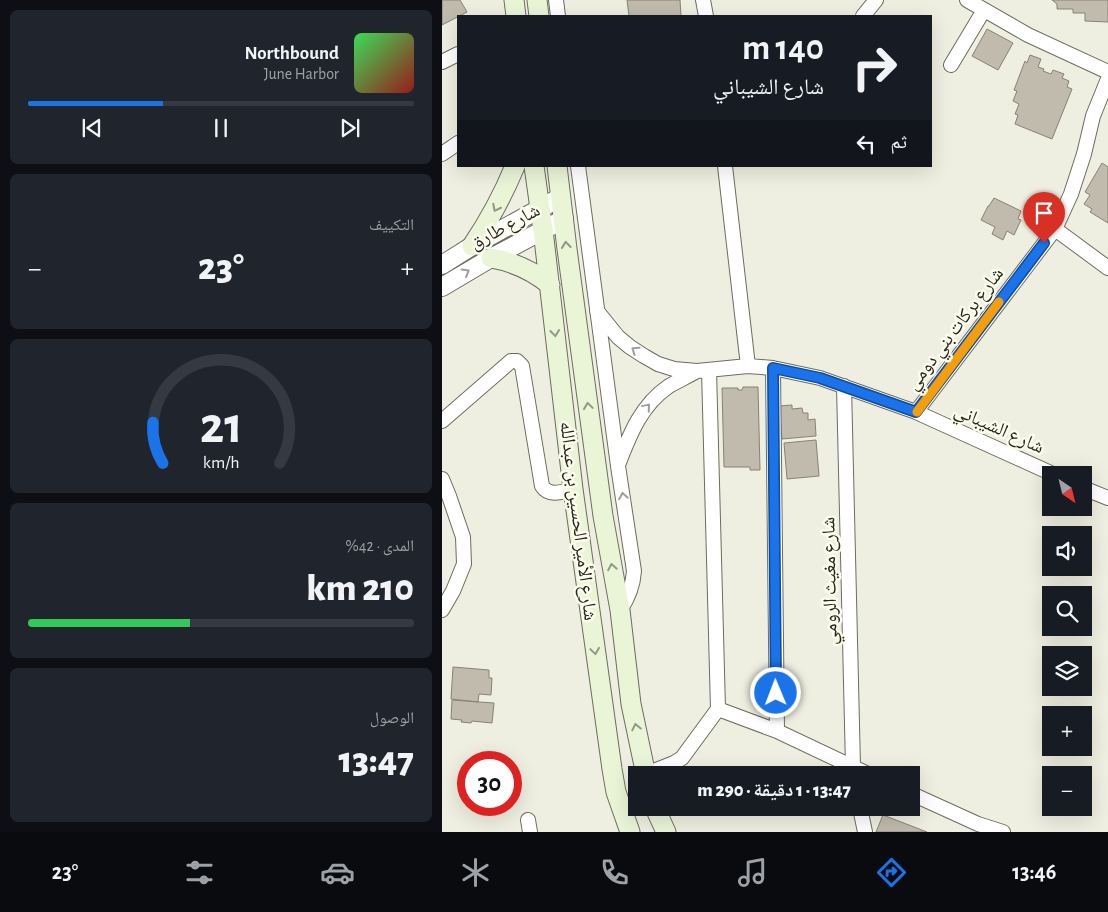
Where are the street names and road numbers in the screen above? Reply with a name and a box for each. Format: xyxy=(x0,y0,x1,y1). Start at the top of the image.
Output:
street label: شارع طارق xyxy=(467,201,544,254)
street label: شارع بركات بني دومي xyxy=(903,264,1011,397)
street label: شارع الشيباني xyxy=(949,401,1047,462)
street label: شارع الأمير الحسين بن عبدالله xyxy=(555,420,600,622)
street label: شارع مغيث الرومي xyxy=(819,517,845,645)

